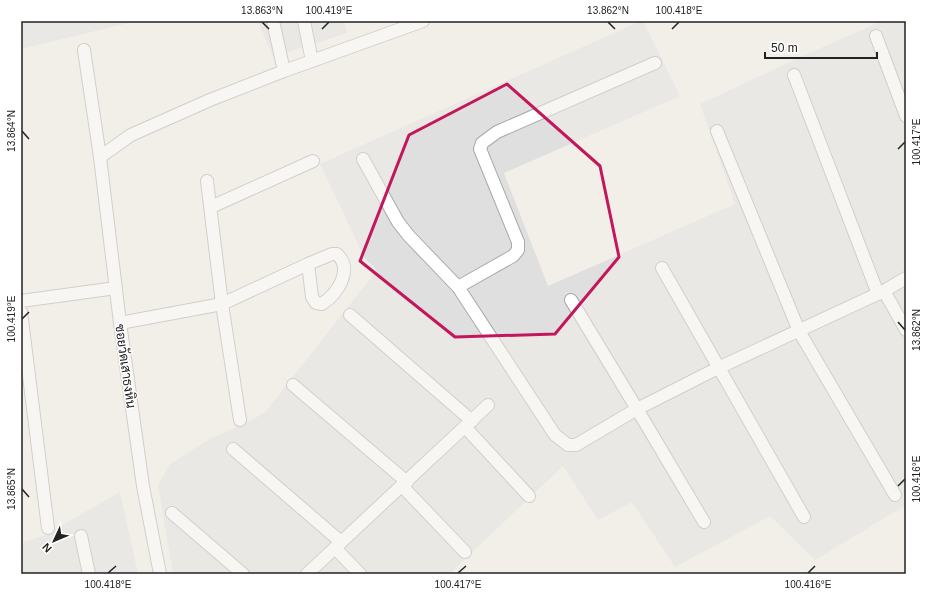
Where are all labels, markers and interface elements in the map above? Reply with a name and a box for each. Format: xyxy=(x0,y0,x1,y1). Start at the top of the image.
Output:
text: 13.863°N xyxy=(241,5,283,16)
text: 100.419°E xyxy=(306,5,353,16)
text: 13.862°N xyxy=(587,5,629,16)
text: 100.418°E xyxy=(656,5,703,16)
scale bar xyxy=(765,34,877,60)
text: 50 m xyxy=(771,41,798,55)
text: 13.864°N xyxy=(6,110,17,152)
text: 100.417°E xyxy=(911,118,922,165)
text: 100.419°E xyxy=(6,295,17,342)
text: 13.862°N xyxy=(911,309,922,351)
street label: ซอยวัดเสาธงหิน xyxy=(112,323,140,409)
text: 100.416°E xyxy=(911,455,922,502)
text: 13.865°N xyxy=(6,468,17,510)
north arrow xyxy=(34,521,74,561)
text: N xyxy=(40,541,54,555)
text: 100.418°E xyxy=(85,579,132,590)
text: 100.417°E xyxy=(435,579,482,590)
text: 100.416°E xyxy=(785,579,832,590)

